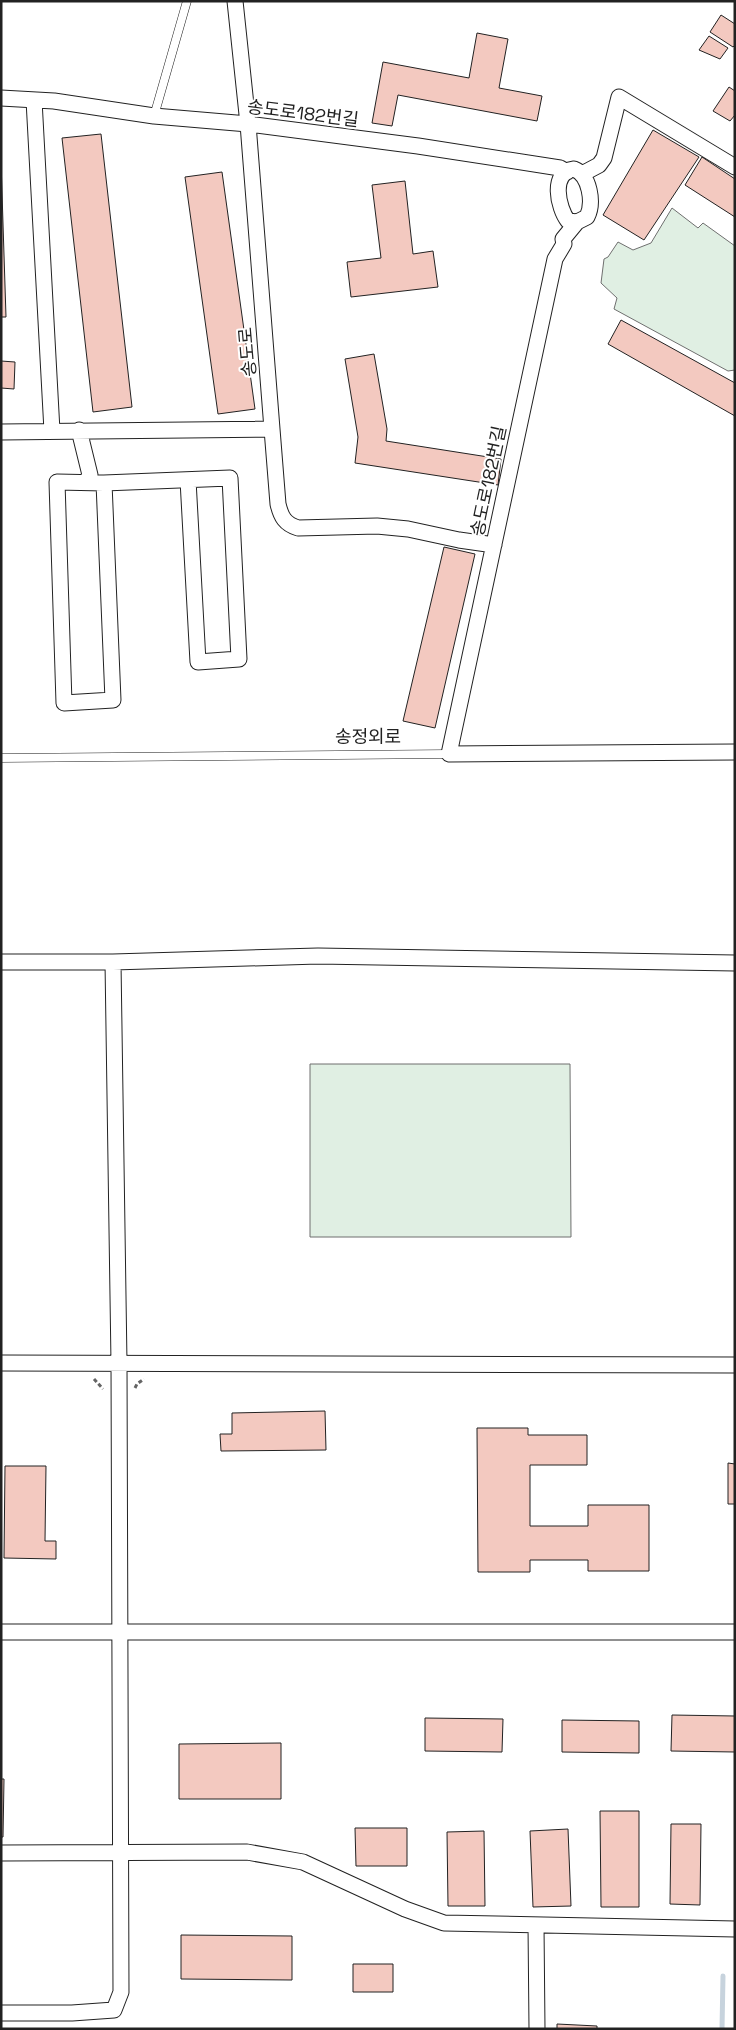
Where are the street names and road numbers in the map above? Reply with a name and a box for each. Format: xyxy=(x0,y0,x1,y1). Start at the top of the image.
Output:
street label: 송도로182번길 xyxy=(246,95,360,131)
street label: 송도로 xyxy=(233,326,261,378)
street label: 송도로182번길 xyxy=(465,424,511,538)
street label: 송정외로 xyxy=(335,725,401,748)

